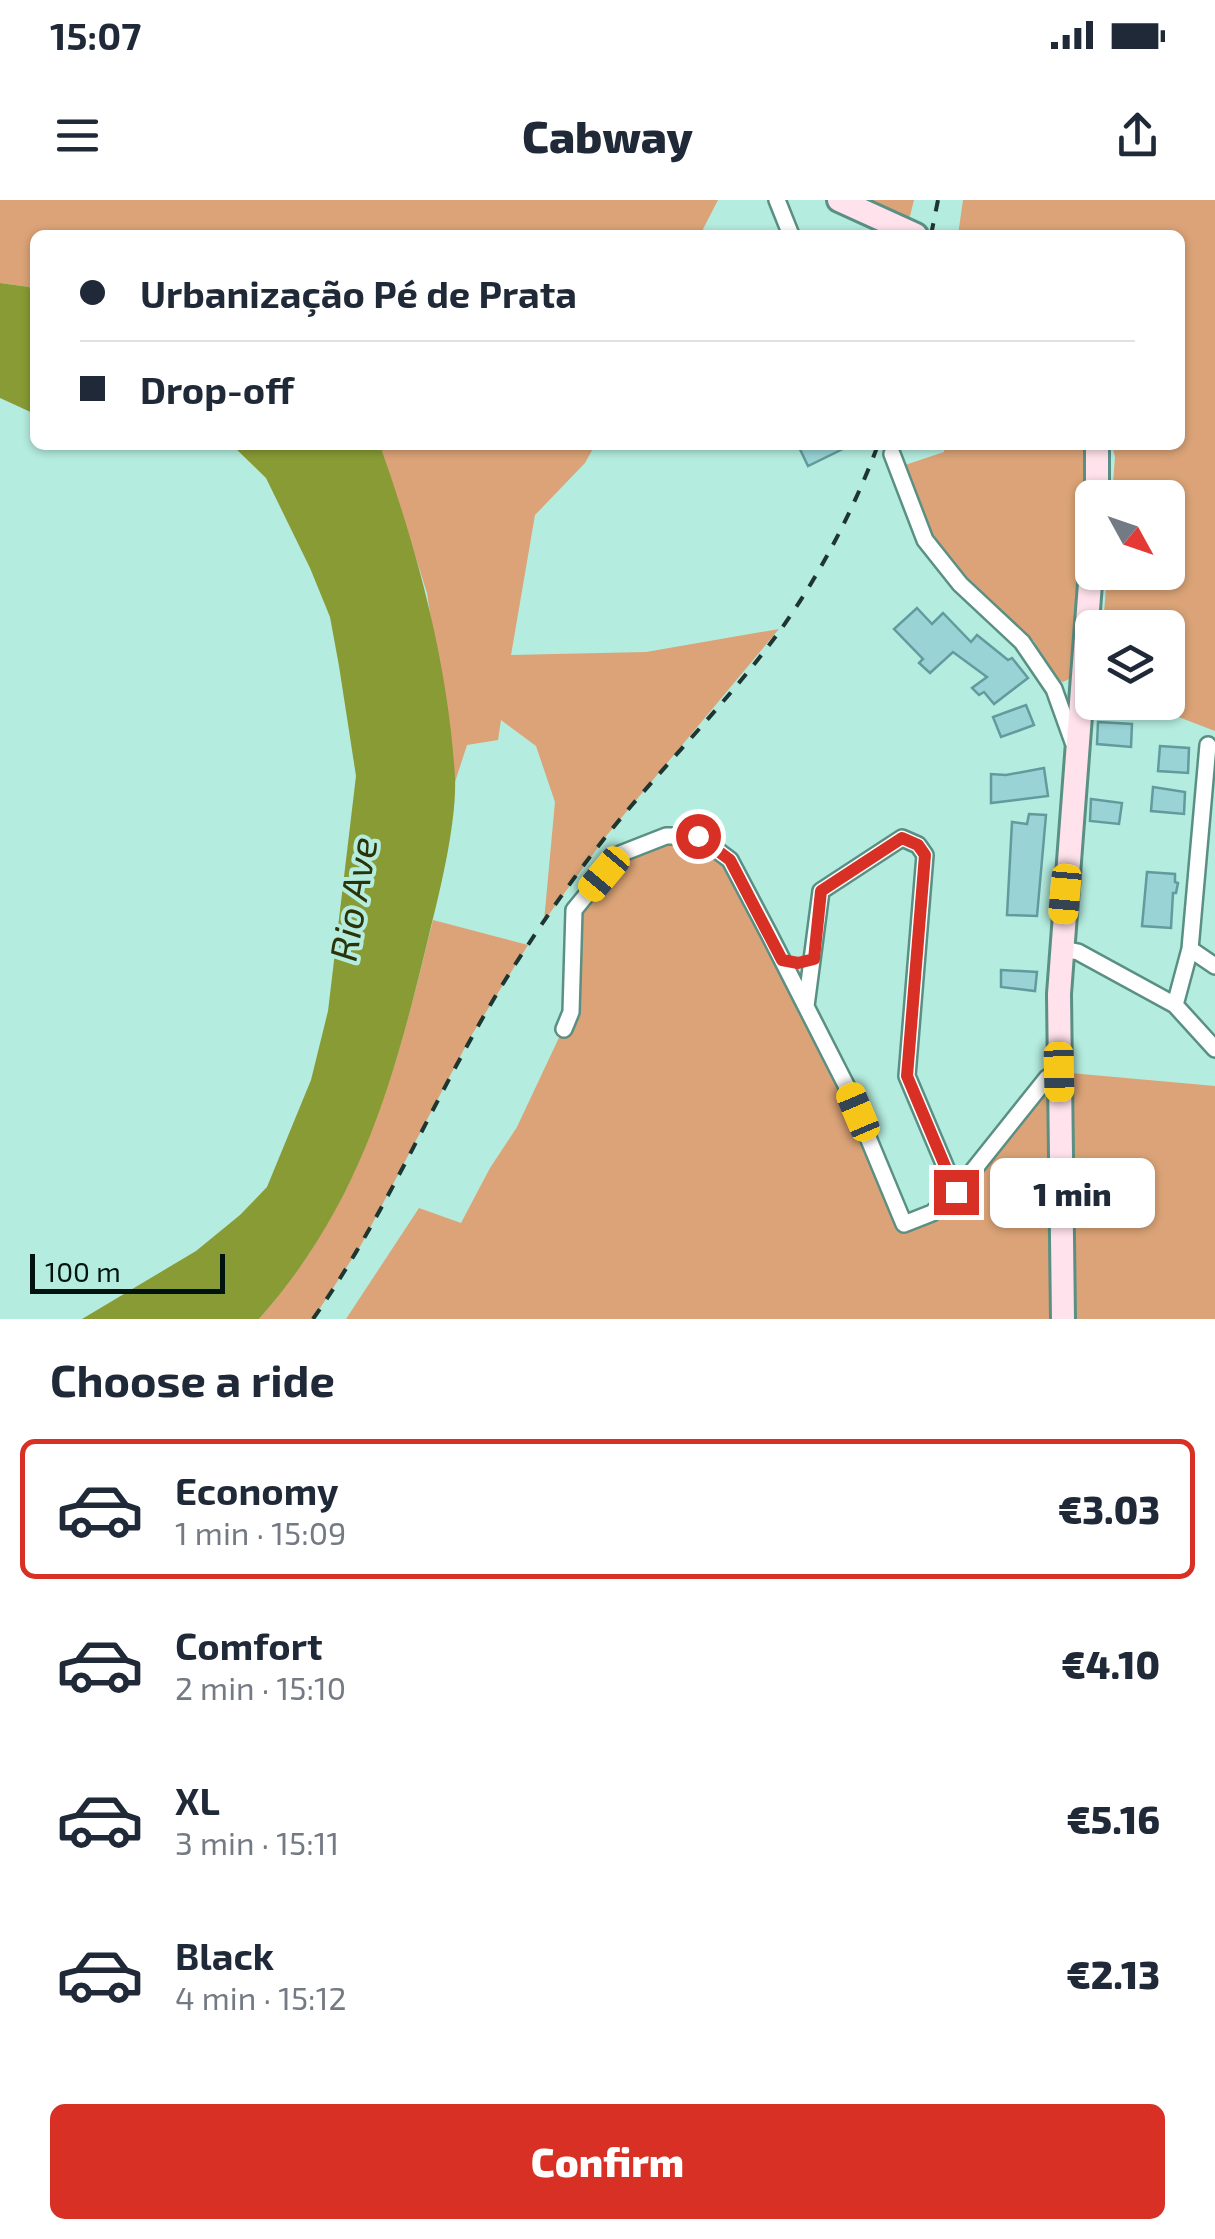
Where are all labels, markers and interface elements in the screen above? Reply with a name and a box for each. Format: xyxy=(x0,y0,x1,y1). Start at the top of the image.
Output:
text: 15:07 xyxy=(50,12,141,58)
icon: menu xyxy=(50,108,105,163)
text: Cabway xyxy=(522,108,693,162)
icon: share xyxy=(1110,108,1165,163)
text: Urbanização Pé de Prata xyxy=(140,270,577,316)
text: Drop-off xyxy=(140,366,294,412)
north arrow xyxy=(1075,480,1185,590)
map controls xyxy=(1075,480,1185,720)
button: layers xyxy=(1075,610,1185,720)
route start xyxy=(676,814,721,859)
water label: Rio Ave xyxy=(318,833,386,964)
car xyxy=(573,841,635,907)
car xyxy=(1047,863,1083,925)
car xyxy=(1043,1042,1075,1102)
car xyxy=(832,1079,884,1145)
callout: 1 min xyxy=(991,1157,1156,1227)
route end xyxy=(934,1170,979,1215)
text: 1 min xyxy=(1033,1174,1112,1212)
scale bar xyxy=(30,1249,225,1294)
text: 100 m xyxy=(45,1254,121,1288)
text: Choose a ride xyxy=(50,1352,335,1406)
icon: car xyxy=(55,1464,145,1554)
text: Economy xyxy=(175,1467,339,1513)
text: €3.03 xyxy=(1058,1486,1160,1532)
text: 1 min · 15:09 xyxy=(175,1513,346,1551)
icon: car xyxy=(55,1619,145,1709)
text: Comfort xyxy=(175,1622,323,1668)
text: €4.10 xyxy=(1061,1641,1160,1687)
text: 2 min · 15:10 xyxy=(175,1668,346,1706)
icon: car xyxy=(55,1774,145,1864)
text: XL xyxy=(175,1777,220,1823)
text: €5.16 xyxy=(1066,1796,1160,1842)
text: 3 min · 15:11 xyxy=(175,1823,339,1861)
icon: car xyxy=(55,1929,145,2019)
text: Black xyxy=(175,1932,274,1978)
text: €2.13 xyxy=(1066,1951,1160,1997)
text: 4 min · 15:12 xyxy=(175,1978,346,2016)
button: Confirm xyxy=(50,2104,1165,2219)

